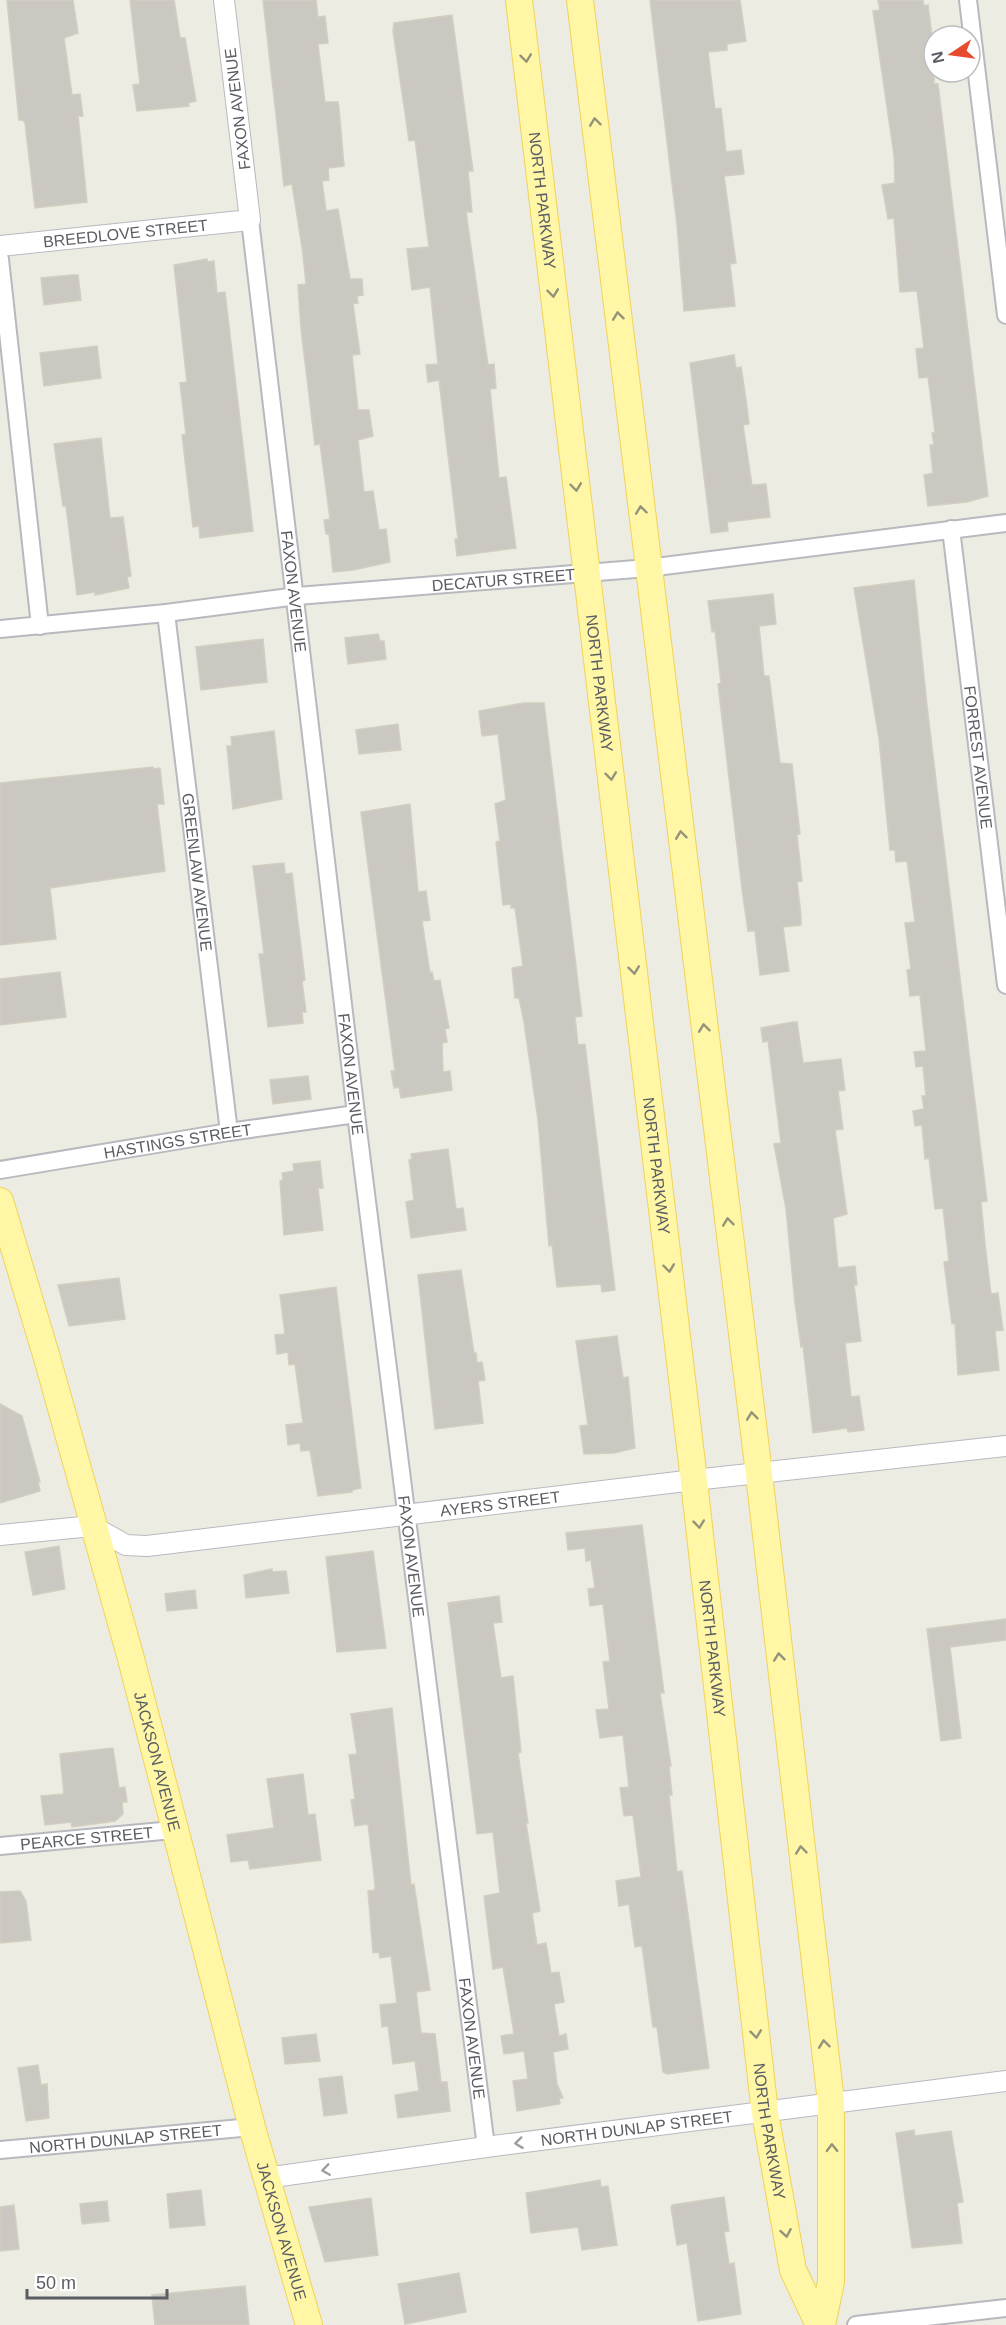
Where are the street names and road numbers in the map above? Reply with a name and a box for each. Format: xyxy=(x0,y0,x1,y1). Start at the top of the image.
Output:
street label: FAXON AVENUE xyxy=(222,47,253,171)
street label: NORTH PARKWAY xyxy=(526,131,559,271)
street label: BREEDLOVE STREET xyxy=(42,216,209,250)
street label: FAXON AVENUE xyxy=(278,530,309,653)
street label: DECATUR STREET xyxy=(431,566,576,594)
street label: NORTH PARKWAY xyxy=(583,614,616,753)
street label: FORREST AVENUE xyxy=(961,685,995,830)
street label: GREENLAW AVENUE xyxy=(179,792,215,952)
street label: FAXON AVENUE xyxy=(335,1012,367,1136)
street label: NORTH PARKWAY xyxy=(640,1096,673,1236)
street label: HASTINGS STREET xyxy=(103,1121,253,1162)
street label: AYERS STREET xyxy=(439,1488,561,1520)
street label: FAXON AVENUE xyxy=(395,1495,427,1618)
street label: NORTH PARKWAY xyxy=(696,1579,728,1719)
street label: JACKSON AVENUE xyxy=(131,1690,183,1833)
street label: PEARCE STREET xyxy=(19,1824,154,1853)
street label: FAXON AVENUE xyxy=(456,1977,488,2100)
street label: NORTH PARKWAY xyxy=(750,2062,788,2201)
street label: NORTH DUNLAP STREET xyxy=(540,2108,734,2149)
street label: NORTH DUNLAP STREET xyxy=(28,2122,223,2156)
street label: JACKSON AVENUE xyxy=(253,2160,310,2303)

